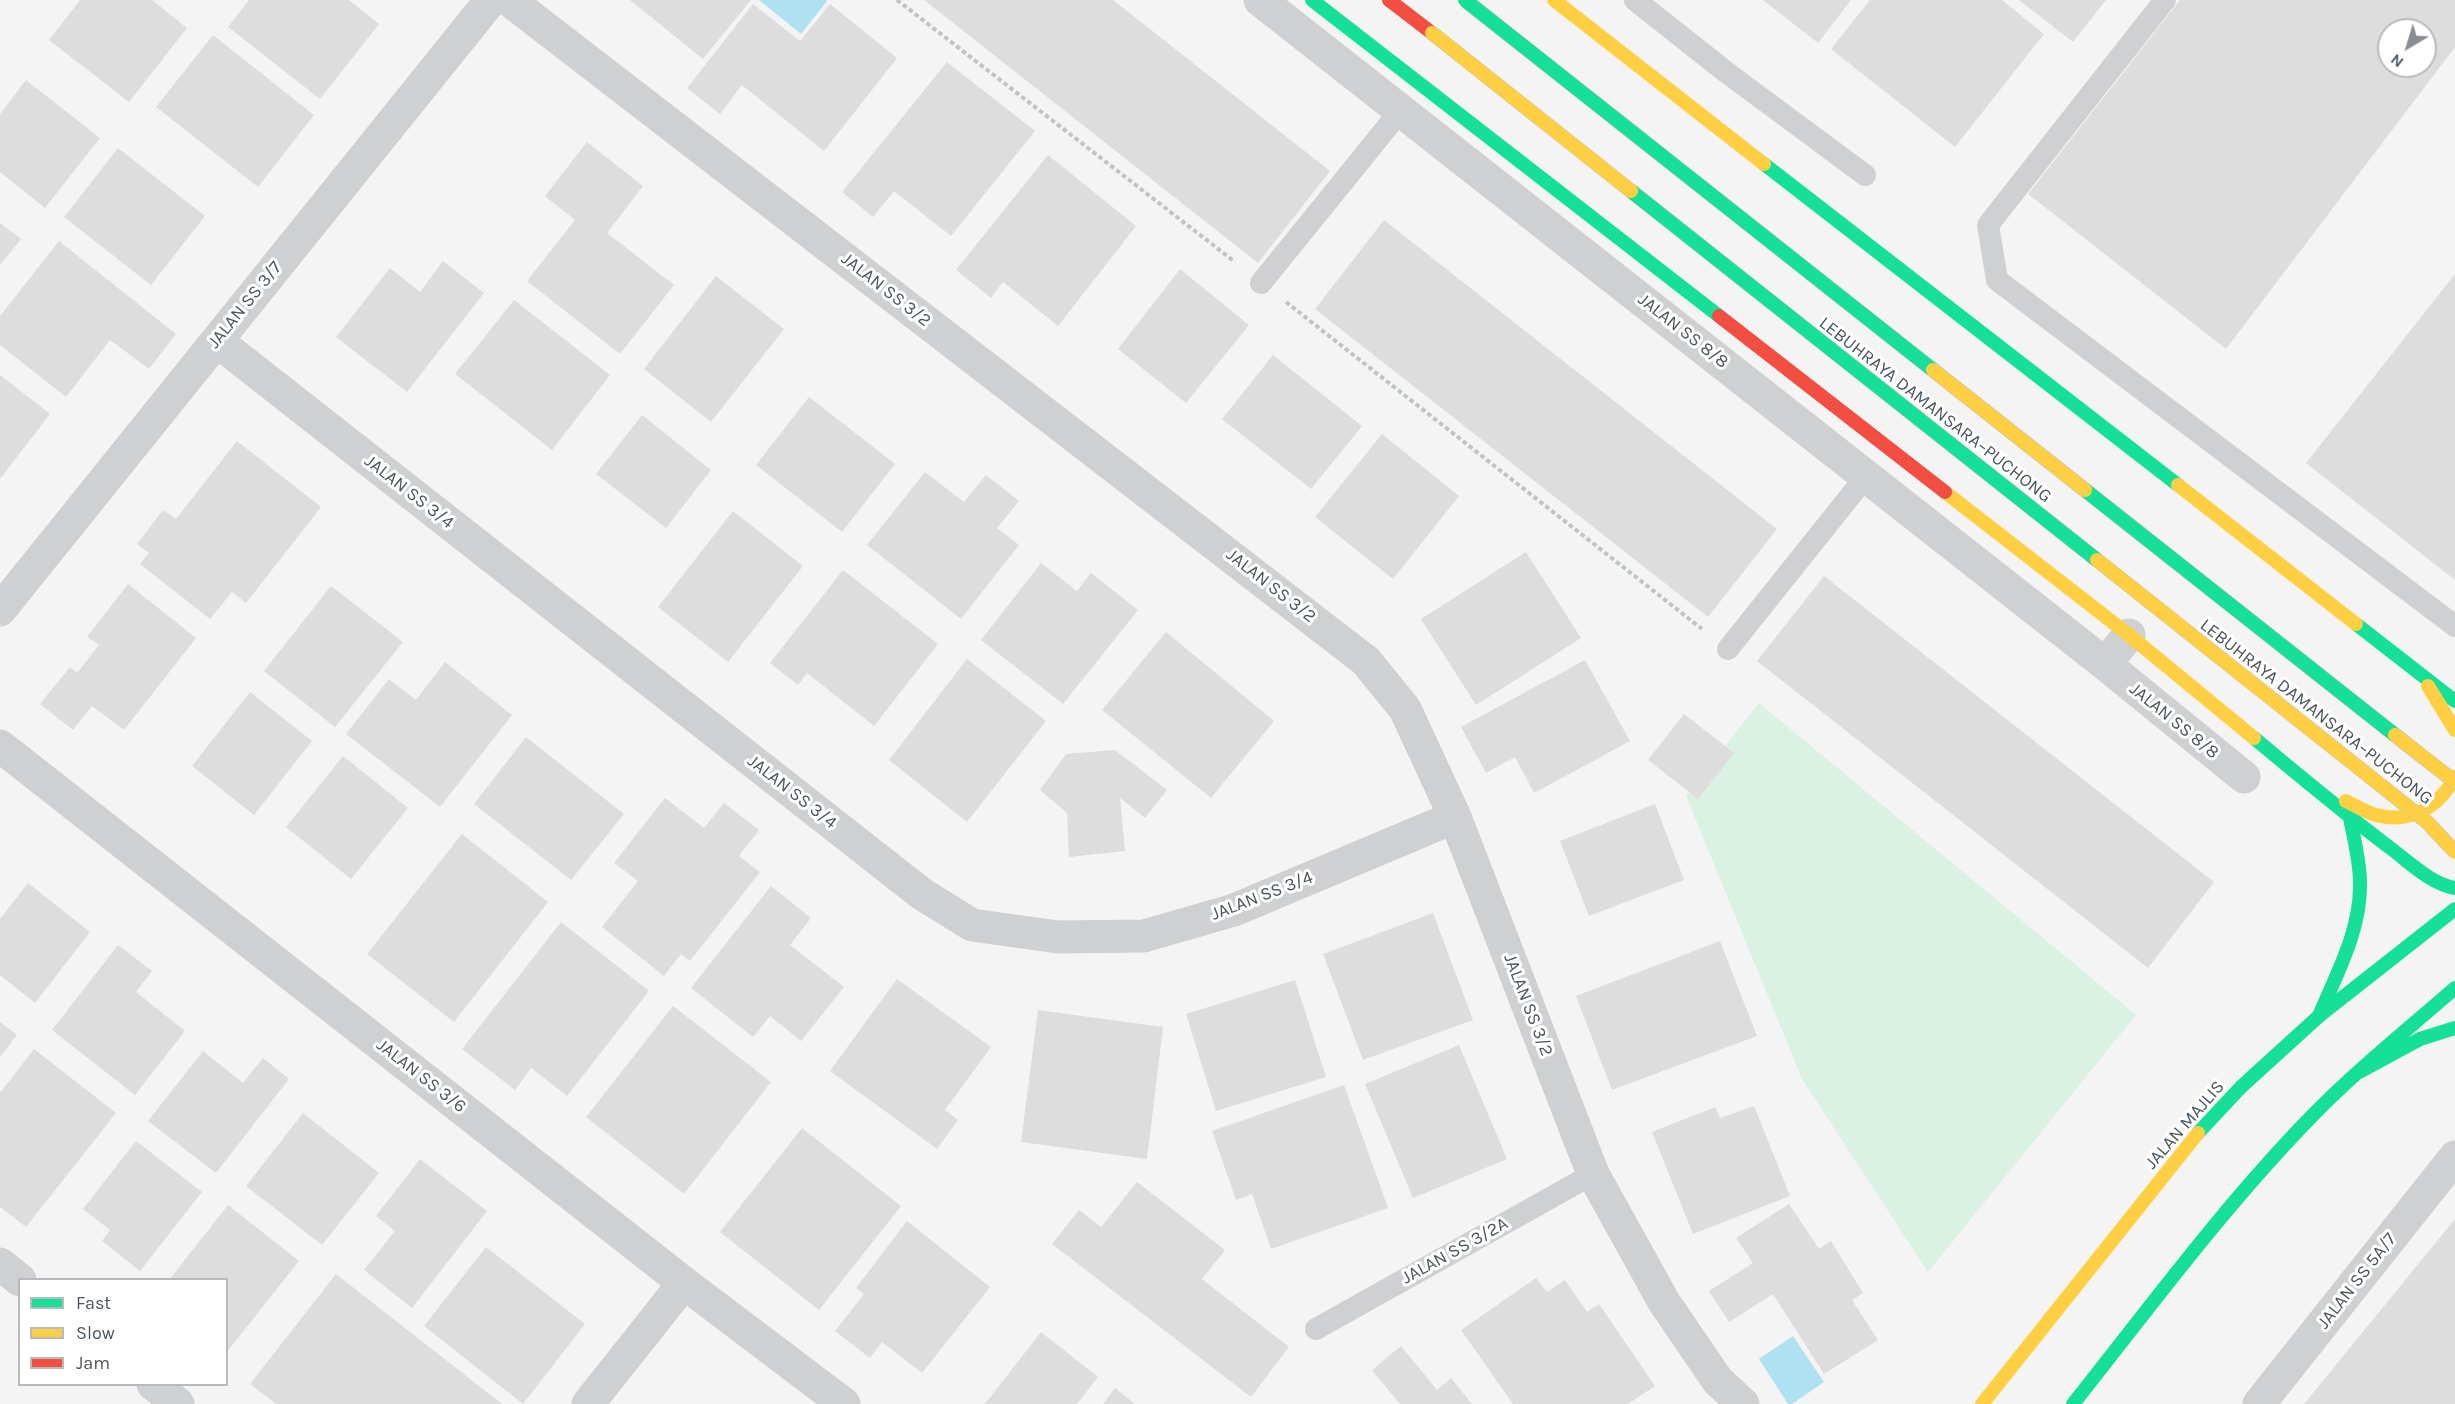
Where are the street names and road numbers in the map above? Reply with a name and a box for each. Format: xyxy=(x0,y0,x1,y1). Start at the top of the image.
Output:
street label: JALAN SS 3/2 xyxy=(837,248,935,332)
street label: JALAN SS 3/7 xyxy=(203,257,287,353)
street label: JALAN SS 8/8 xyxy=(1633,289,1733,373)
street label: LEBUHRAYA DAMANSARA–PUCHONG xyxy=(1814,312,2056,508)
street label: JALAN SS 3/4 xyxy=(360,450,458,534)
street label: JALAN SS 3/2 xyxy=(1222,544,1320,628)
street label: LEBUHRAYA DAMANSARA–PUCHONG xyxy=(2195,614,2437,810)
street label: JALAN SS 8/8 xyxy=(2125,678,2223,764)
street label: JALAN SS 3/4 xyxy=(743,750,841,834)
street label: JALAN SS 3/4 xyxy=(1208,867,1316,925)
street label: JALAN SS 3/2 xyxy=(1499,951,1557,1059)
street label: JALAN SS 3/6 xyxy=(372,1034,470,1118)
street label: JALAN MAJLIS xyxy=(2141,1076,2229,1174)
street label: JALAN SS 3/2A xyxy=(1398,1213,1512,1289)
street label: JALAN SS 5A/7 xyxy=(2313,1229,2401,1333)

